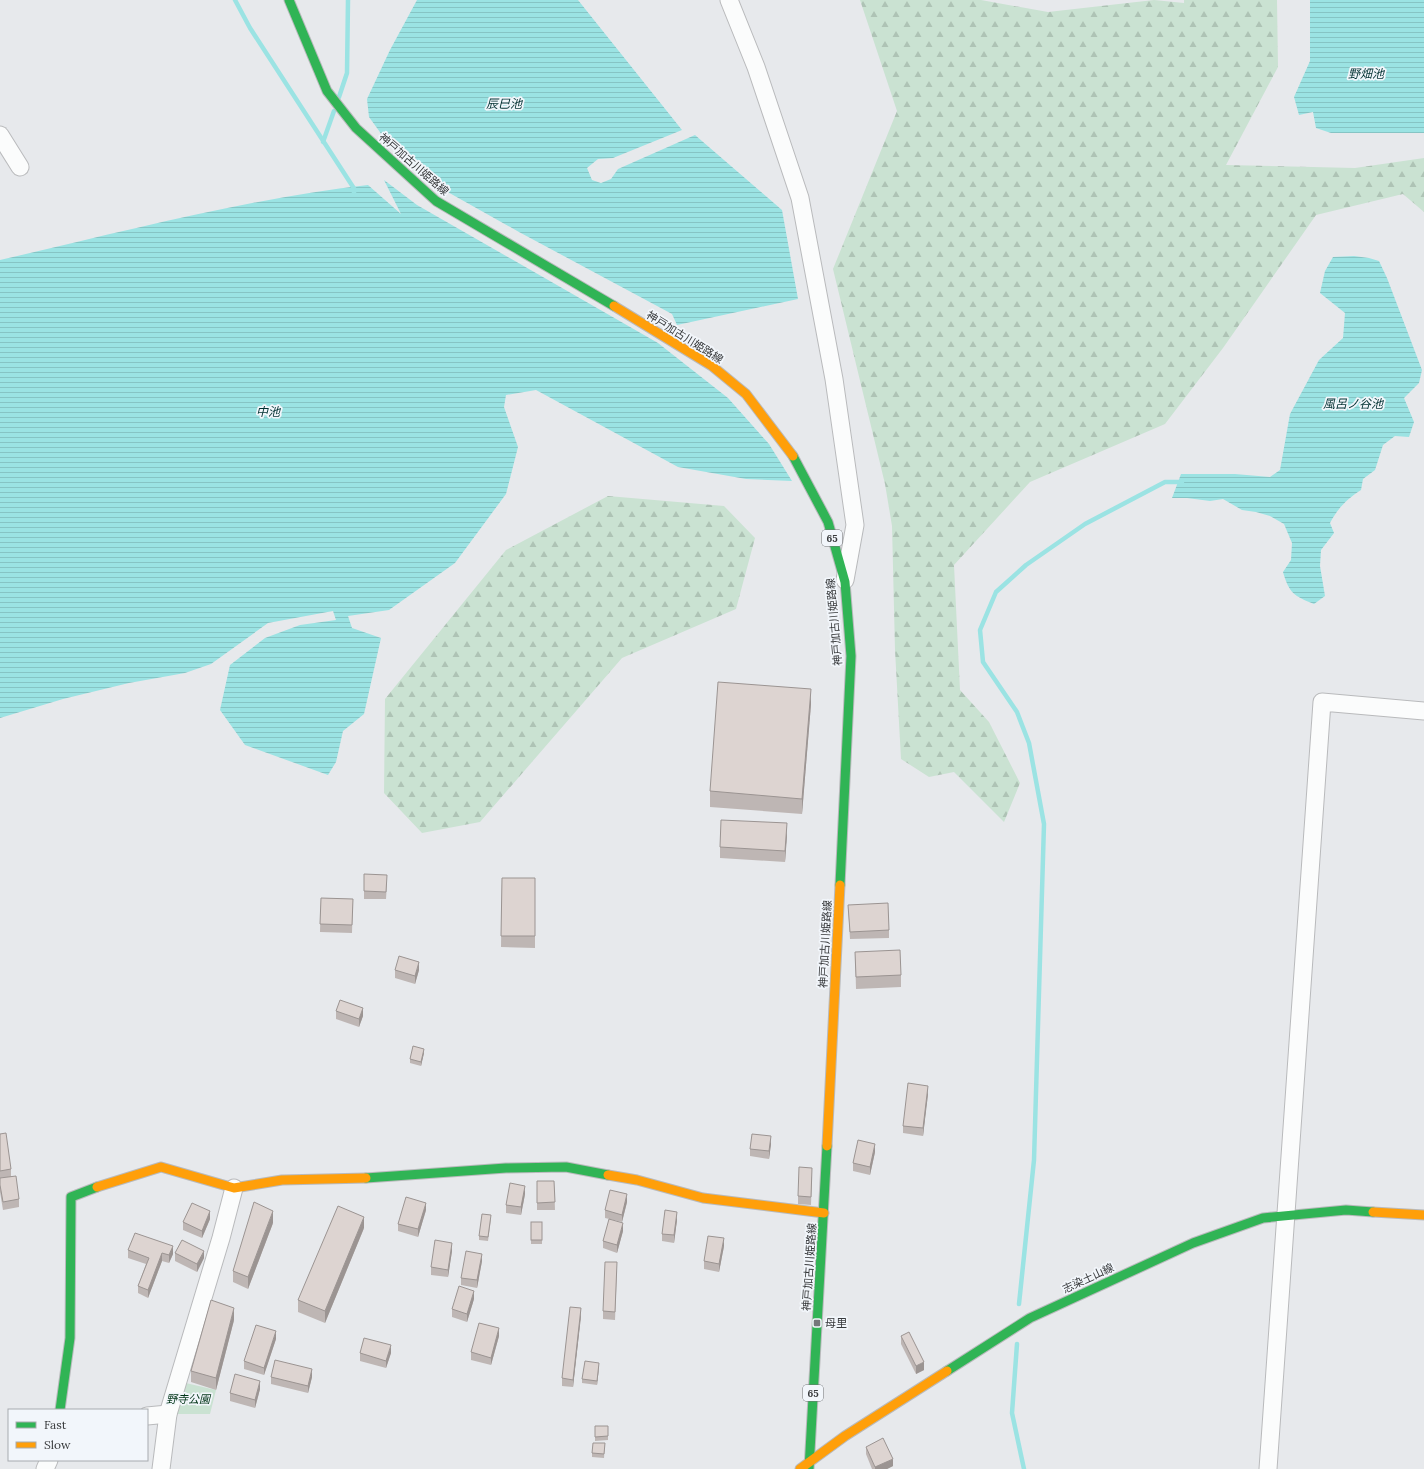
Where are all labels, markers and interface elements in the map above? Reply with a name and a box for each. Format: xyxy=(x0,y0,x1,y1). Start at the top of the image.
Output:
water label: 野畑池 xyxy=(1348,66,1385,81)
water label: 辰巳池 xyxy=(486,96,523,111)
street label: 神戸加古川姫路線 xyxy=(376,130,452,198)
street label: 神戸加古川姫路線 xyxy=(644,308,726,366)
water label: 風呂ノ谷池 xyxy=(1323,396,1384,411)
water label: 中池 xyxy=(256,404,281,419)
road number: 65 xyxy=(822,530,842,546)
street label: 神戸加古川姫路線 xyxy=(823,578,845,666)
street label: 神戸加古川姫路線 xyxy=(816,900,834,988)
street label: 神戸加古川姫路線 xyxy=(799,1223,819,1311)
street label: 志染土山線 xyxy=(1060,1260,1116,1296)
place label: 母里 xyxy=(825,1316,847,1330)
marker: 母里 xyxy=(812,1318,822,1328)
road number: 65 xyxy=(803,1385,823,1401)
park label: 野寺公園 xyxy=(166,1392,212,1406)
legend xyxy=(8,1409,148,1461)
text: Fast xyxy=(44,1417,67,1432)
text: Slow xyxy=(44,1437,71,1452)

